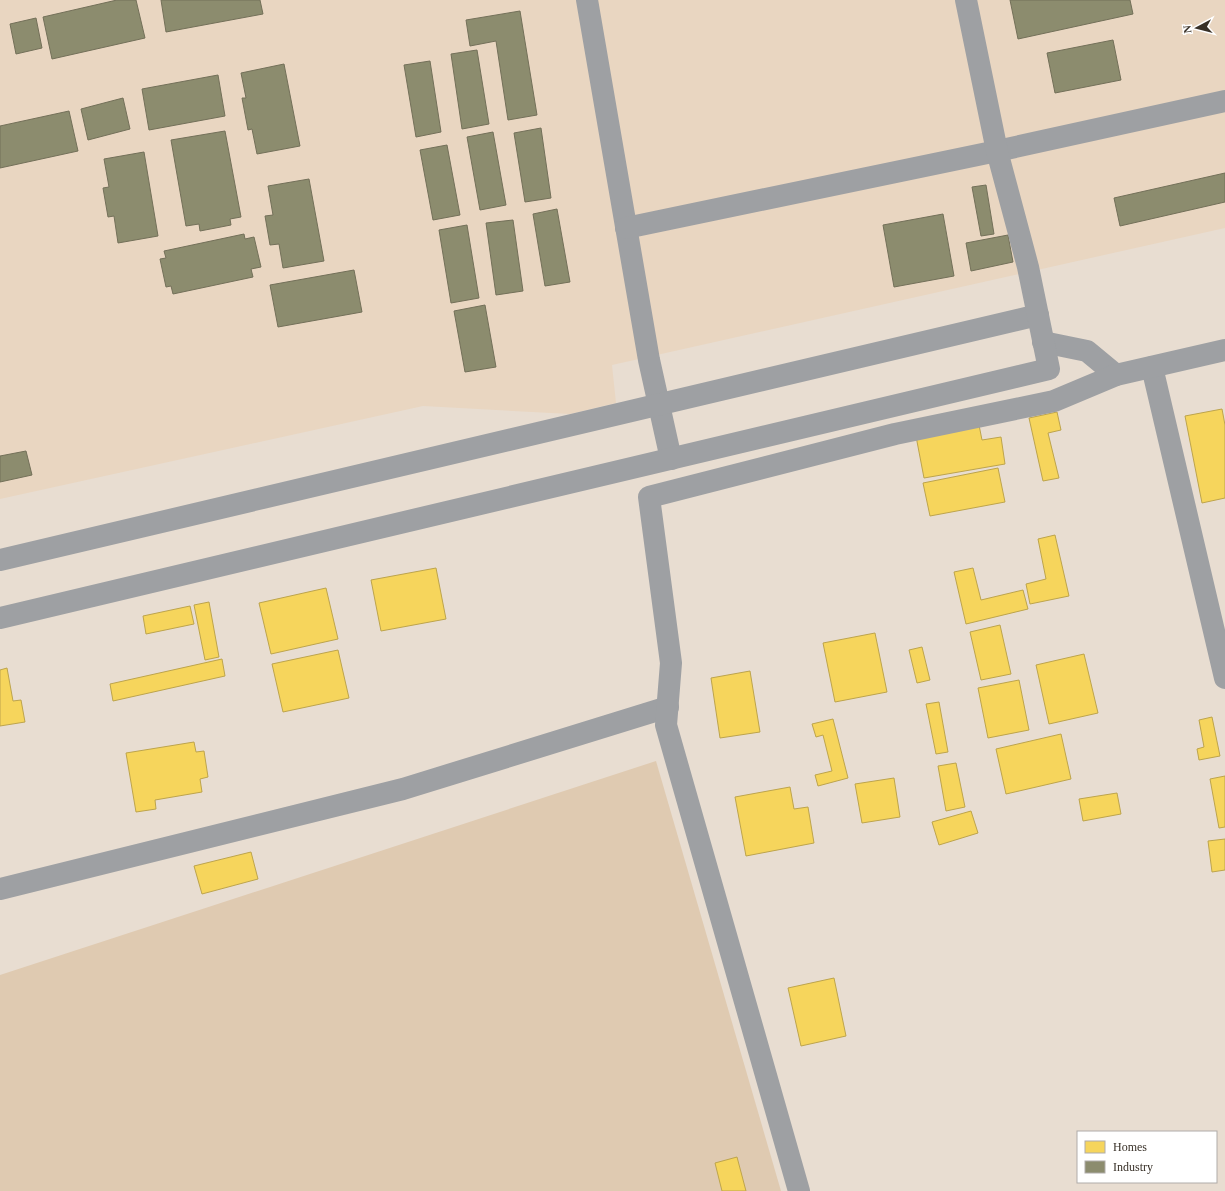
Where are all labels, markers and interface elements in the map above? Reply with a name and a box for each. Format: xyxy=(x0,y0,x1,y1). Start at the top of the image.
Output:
north arrow xyxy=(1177,8,1217,48)
text: N xyxy=(1181,24,1194,34)
legend xyxy=(1077,1131,1217,1183)
text: Homes xyxy=(1113,1140,1147,1154)
text: Industry xyxy=(1113,1160,1153,1174)

